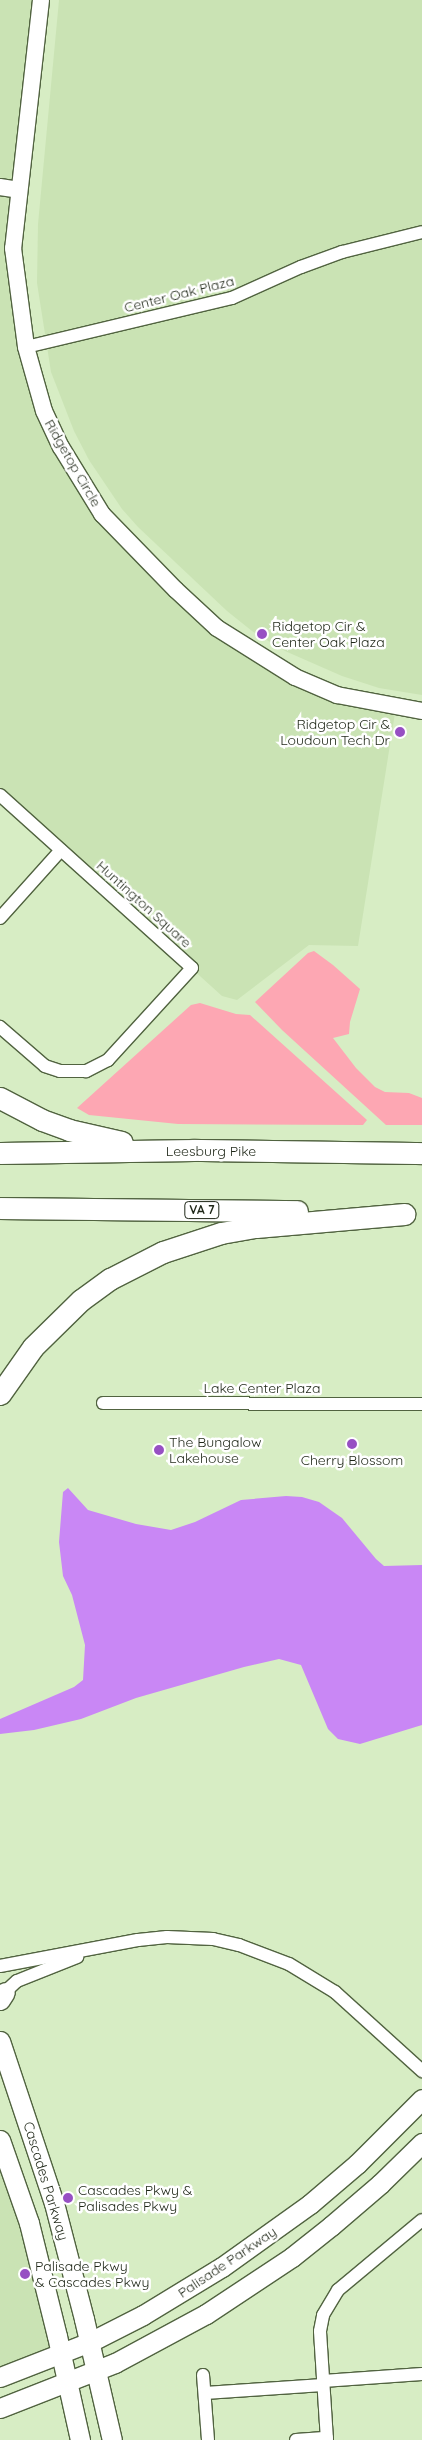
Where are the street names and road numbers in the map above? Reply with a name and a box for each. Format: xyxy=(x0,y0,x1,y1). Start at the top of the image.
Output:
street label: Center Oak Plaza xyxy=(122,272,236,316)
street label: Ridgetop Circle xyxy=(41,416,105,510)
street label: Huntington Square xyxy=(93,857,195,951)
street label: Leesburg Pike xyxy=(166,1143,256,1159)
road number: VA 7 xyxy=(183,1200,221,1220)
street label: Lake Center Plaza xyxy=(203,1380,321,1396)
street label: Cascades Parkway xyxy=(20,2120,72,2242)
street label: Palisade Parkway xyxy=(175,2223,279,2301)

